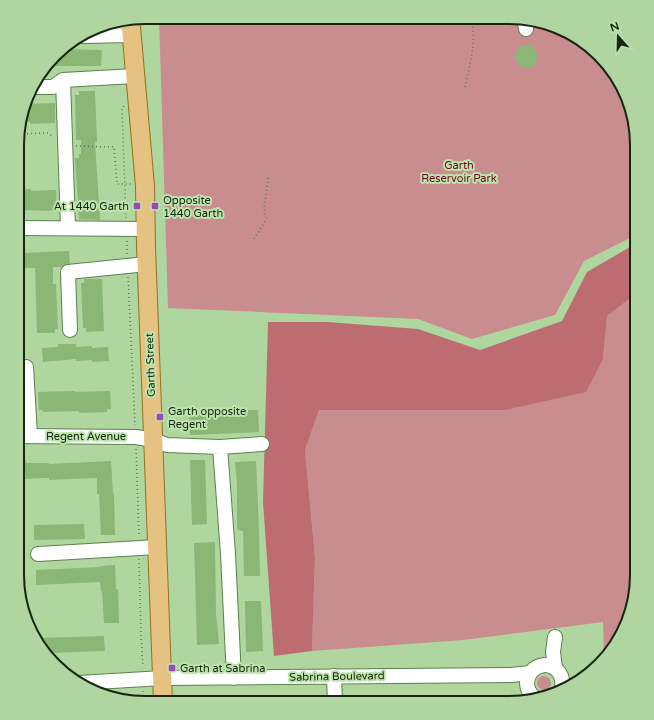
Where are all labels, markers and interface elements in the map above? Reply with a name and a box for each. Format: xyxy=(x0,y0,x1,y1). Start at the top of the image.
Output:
north arrow xyxy=(598,16,638,56)
text: N xyxy=(608,19,621,35)
park label: Garth Reservoir Park xyxy=(421,159,497,185)
place label: Opposite 1440 Garth xyxy=(163,194,223,220)
place label: At 1440 Garth xyxy=(54,200,129,213)
marker: At 1440 Garth xyxy=(132,201,142,211)
marker: Opposite 1440 Garth xyxy=(150,201,160,211)
street label: Garth Street xyxy=(143,333,158,397)
place label: Garth opposite Regent xyxy=(168,405,246,431)
marker: Garth opposite Regent xyxy=(155,412,165,422)
street label: Regent Avenue xyxy=(46,430,126,443)
place label: Garth at Sabrina xyxy=(180,662,265,675)
marker: Garth at Sabrina xyxy=(167,663,177,673)
street label: Sabrina Boulevard xyxy=(289,669,385,684)

